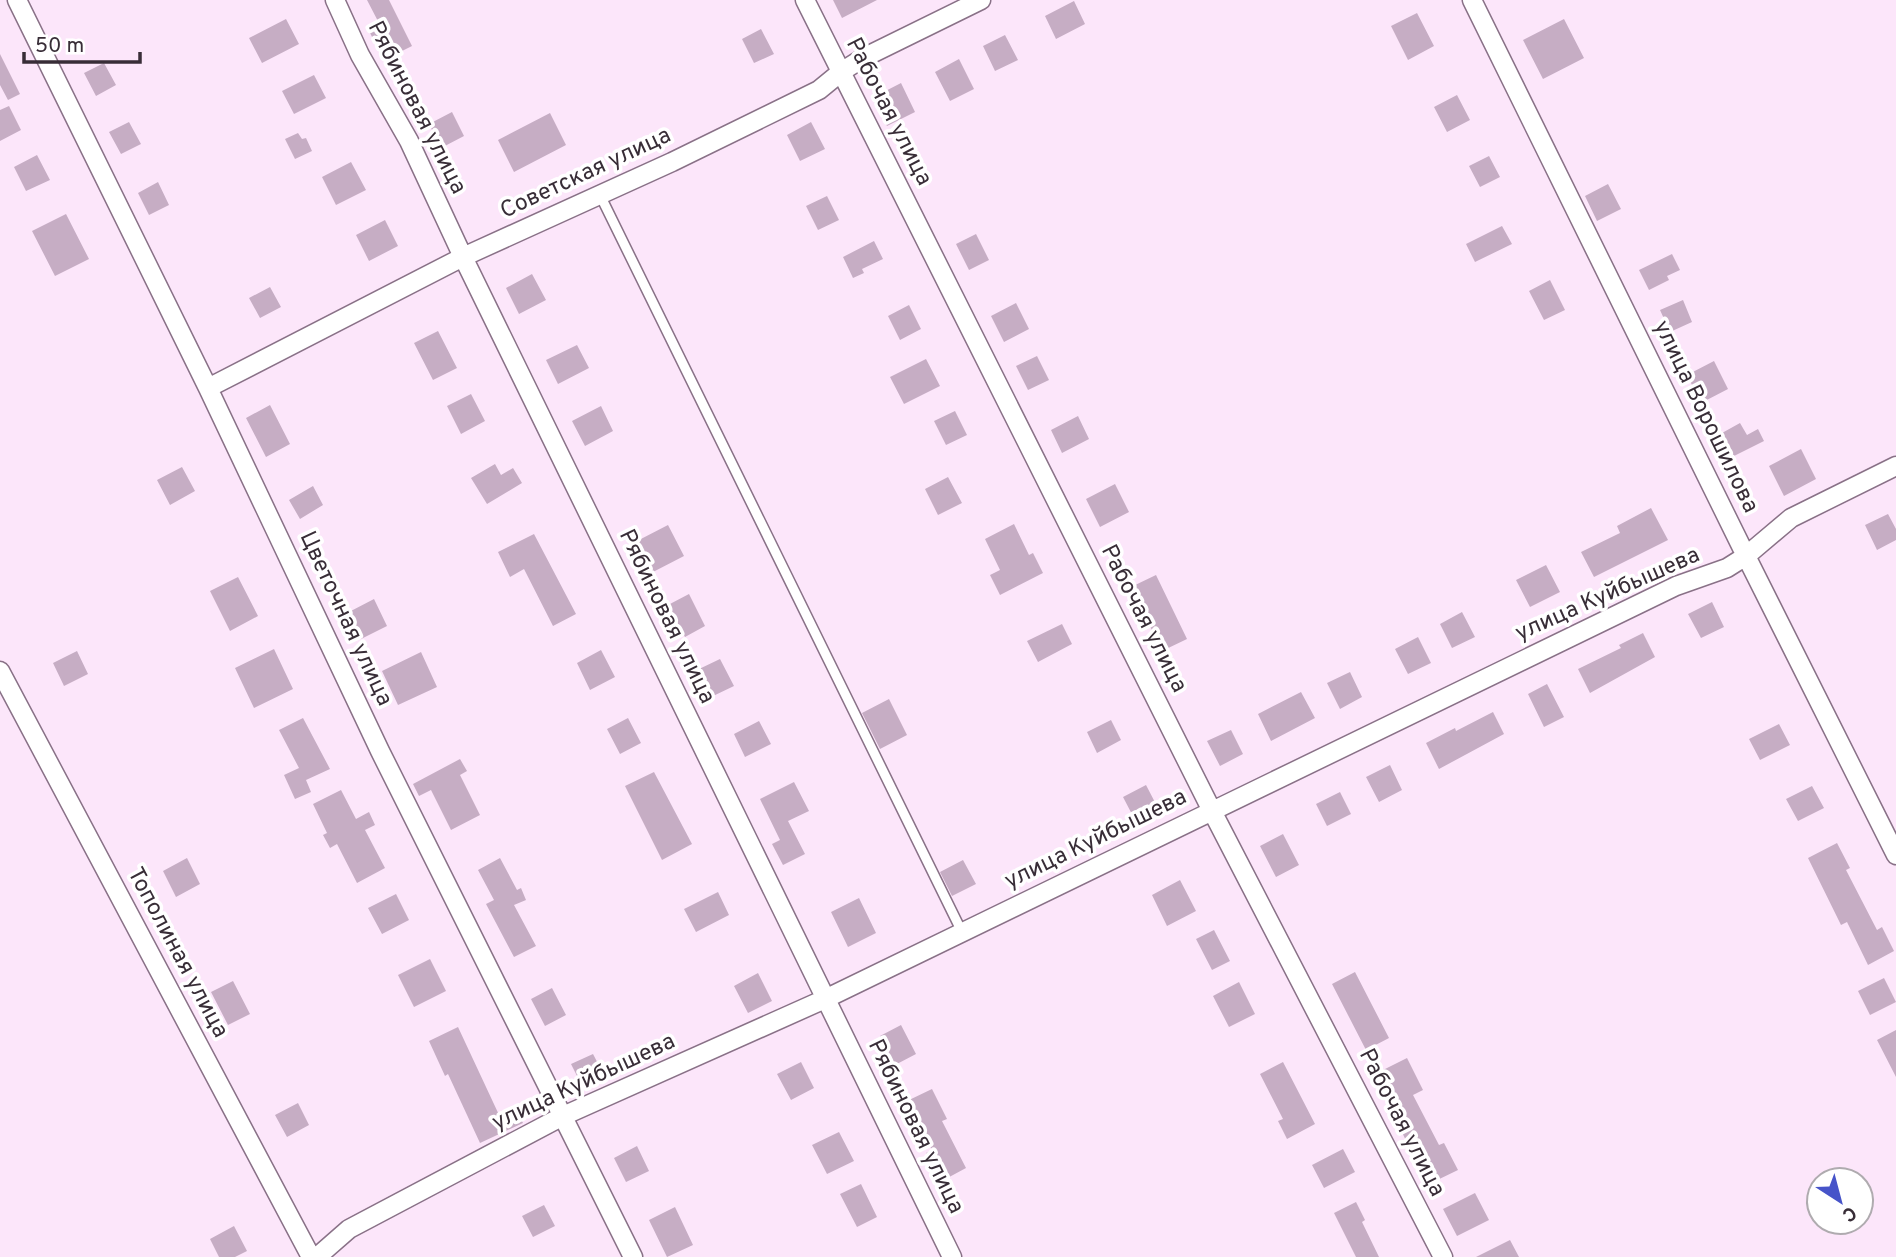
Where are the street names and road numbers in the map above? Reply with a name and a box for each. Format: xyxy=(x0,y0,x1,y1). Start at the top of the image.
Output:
street label: Рябиновая улица xyxy=(360,17,472,199)
street label: Рабочая улица xyxy=(838,33,938,191)
street label: Советская улица xyxy=(496,122,676,226)
street label: улица Ворошилова xyxy=(1646,316,1764,518)
street label: Рябиновая улица xyxy=(611,525,721,709)
street label: Цветочная улица xyxy=(292,527,398,711)
street label: Рабочая улица xyxy=(1093,540,1193,698)
street label: улица Куйбышева xyxy=(1511,541,1705,649)
street label: улица Куйбышева xyxy=(1000,783,1192,897)
street label: Тополиная улица xyxy=(120,863,234,1043)
street label: улица Куйбышева xyxy=(488,1028,680,1138)
street label: Рябиновая улица xyxy=(860,1035,970,1219)
street label: Рабочая улица xyxy=(1351,1044,1451,1202)

